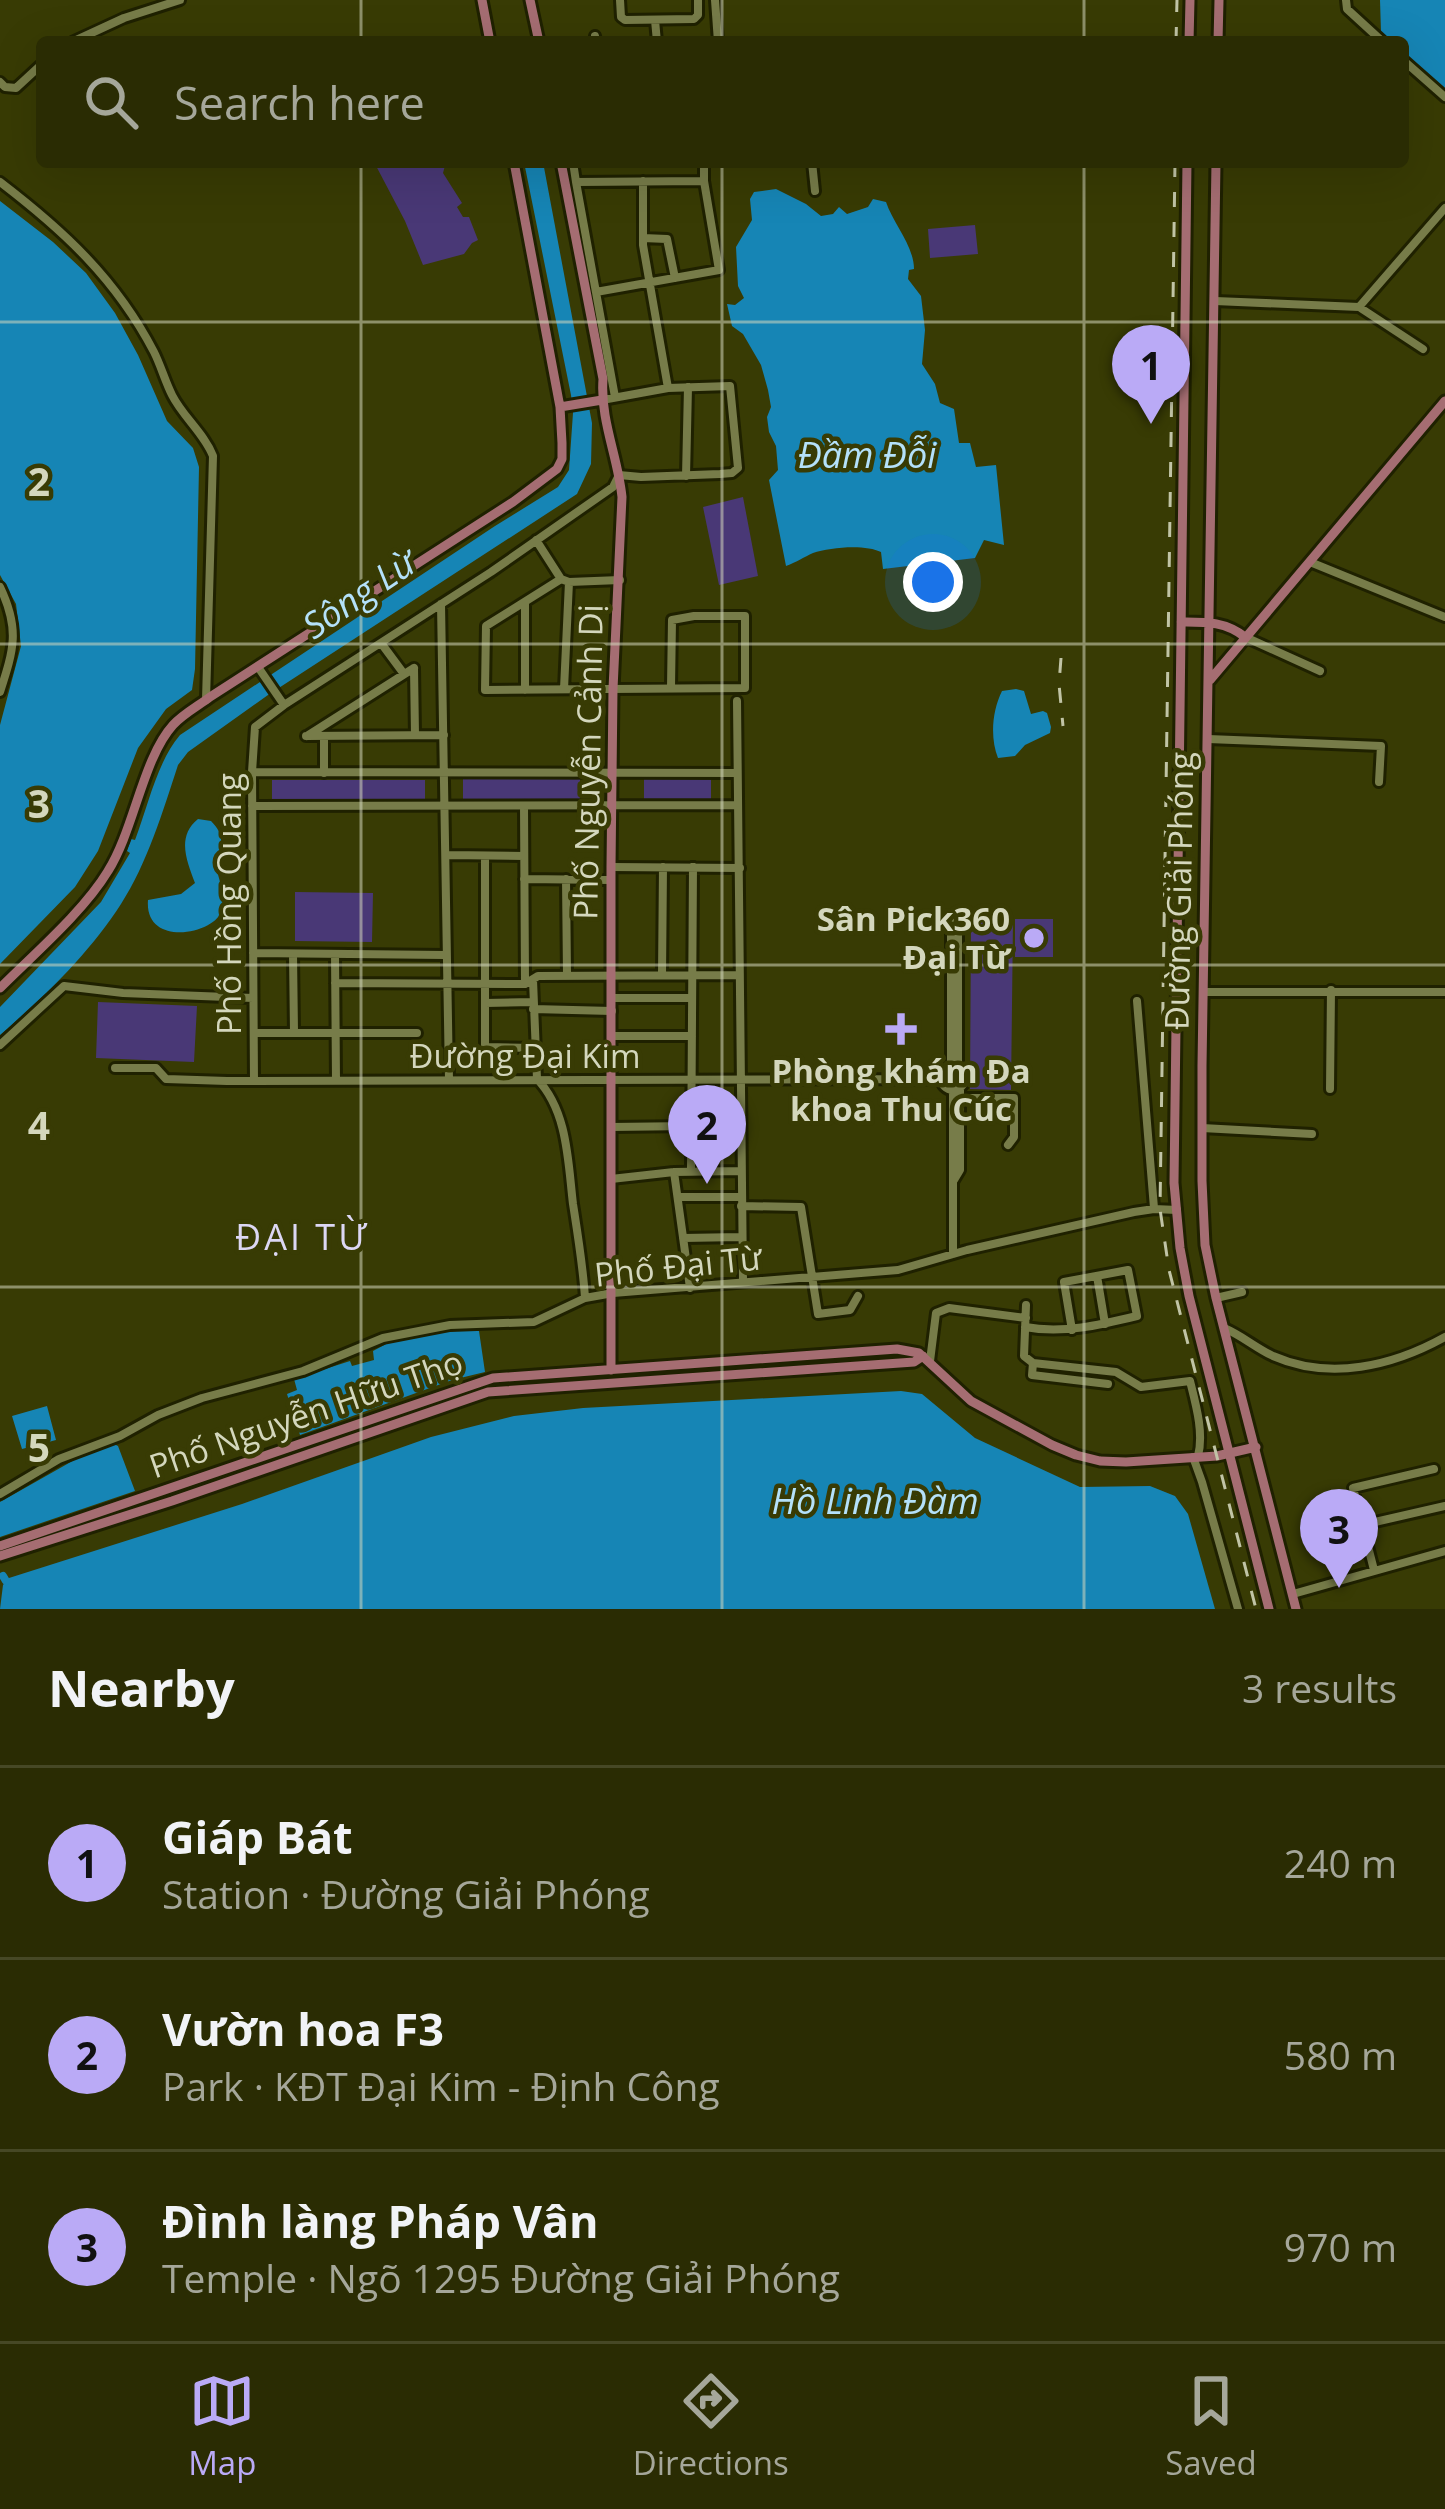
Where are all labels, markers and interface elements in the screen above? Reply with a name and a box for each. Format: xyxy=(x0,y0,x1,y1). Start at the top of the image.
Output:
search box xyxy=(36,36,1409,168)
icon: search xyxy=(78,69,144,135)
text: Search here xyxy=(174,72,425,133)
pin: 1 xyxy=(1112,325,1190,424)
water label: Đầm Đỗi xyxy=(798,430,937,479)
text: 2 xyxy=(28,454,50,507)
water label: Sông Lừ xyxy=(292,535,429,649)
your location xyxy=(903,552,963,612)
street label: Phố Nguyễn Cảnh Dị xyxy=(562,604,613,920)
street label: Đường Giải Phóng xyxy=(1154,751,1203,1031)
street label: Phố Hồng Quang xyxy=(206,773,251,1035)
text: 3 xyxy=(28,776,50,829)
place label: Sân Pick360 Đại Từ xyxy=(817,896,1012,979)
marker: Sân Pick360 Đại Từ xyxy=(1021,925,1047,951)
marker: Phòng khám Đa khoa Thu Cúc xyxy=(885,1013,917,1045)
street label: Đường Đại Kim xyxy=(410,1033,640,1078)
place label: Phòng khám Đa khoa Thu Cúc xyxy=(771,1048,1031,1131)
pin: 2 xyxy=(668,1085,746,1184)
text: 4 xyxy=(28,1098,50,1151)
district label: ĐẠI TỪ xyxy=(235,1212,369,1261)
street label: Phố Đại Từ xyxy=(592,1234,765,1297)
street label: Phố Nguyễn Hữu Thọ xyxy=(143,1339,469,1488)
text: 5 xyxy=(28,1420,50,1473)
water label: Hồ Linh Đàm xyxy=(771,1476,979,1525)
pin: 3 xyxy=(1300,1489,1378,1588)
text: Nearby xyxy=(48,1652,235,1722)
text: 3 results xyxy=(1242,1661,1397,1714)
text: Giáp Bát xyxy=(162,1806,353,1867)
text: 1 xyxy=(76,1836,98,1889)
text: 240 m xyxy=(1284,1836,1397,1889)
text: Station · Đường Giải Phóng xyxy=(162,1867,650,1920)
text: Vườn hoa F3 xyxy=(162,1998,444,2059)
text: 2 xyxy=(76,2028,98,2081)
text: 580 m xyxy=(1284,2028,1397,2081)
text: Park · KĐT Đại Kim - Định Công xyxy=(162,2059,720,2112)
text: Đình làng Pháp Vân xyxy=(162,2190,599,2251)
text: 3 xyxy=(76,2220,98,2273)
text: 970 m xyxy=(1284,2220,1397,2273)
text: Temple · Ngõ 1295 Đường Giải Phóng xyxy=(162,2251,840,2304)
tab: Map xyxy=(188,2368,256,2485)
tab: Directions xyxy=(633,2368,789,2485)
tab: Saved xyxy=(1165,2368,1257,2485)

